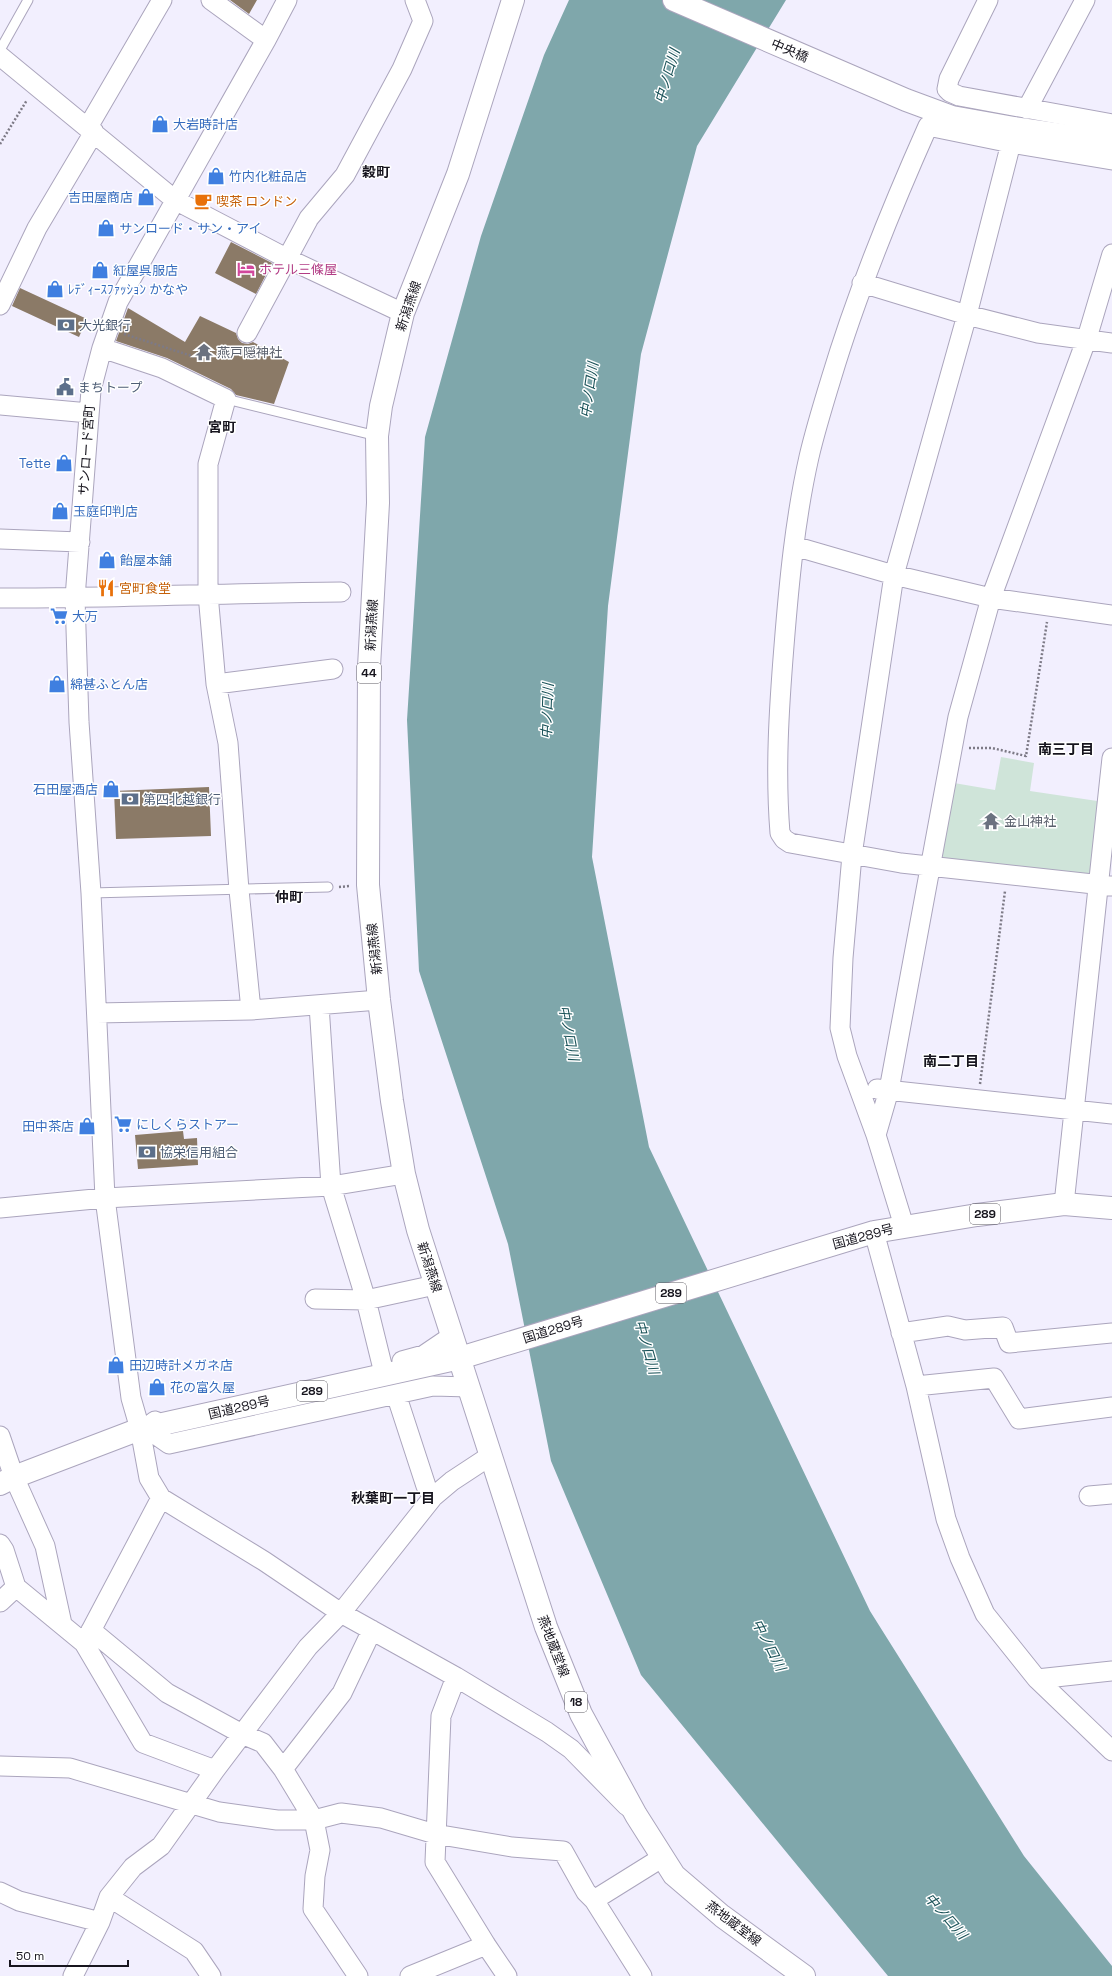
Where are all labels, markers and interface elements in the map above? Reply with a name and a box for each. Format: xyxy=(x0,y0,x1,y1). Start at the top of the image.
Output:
street label: 中央橋 xyxy=(769,35,811,66)
water label: 中ノ口川 xyxy=(651,45,684,105)
shop icon: 大岩時計店 xyxy=(150,114,170,134)
place label: 大岩時計店 xyxy=(173,116,238,133)
district label: 穀町 xyxy=(362,163,390,181)
shop icon: 竹内化粧品店 xyxy=(206,166,226,186)
place label: 竹内化粧品店 xyxy=(229,168,307,185)
shop icon: 吉田屋商店 xyxy=(136,187,156,207)
place label: 吉田屋商店 xyxy=(68,189,133,206)
cafe icon: 喫茶 ロンドン xyxy=(193,191,213,211)
place label: 喫茶 ロンドン xyxy=(216,193,297,210)
shop icon: サンロード・サン・アイ xyxy=(96,218,116,238)
place label: サンロード・サン・アイ xyxy=(119,220,261,237)
hotel icon: ホテル三條屋 xyxy=(236,259,256,279)
shop icon: 紅屋呉服店 xyxy=(90,260,110,280)
place label: ホテル三條屋 xyxy=(259,261,337,278)
place label: 紅屋呉服店 xyxy=(113,262,178,279)
shop icon: ﾚﾃﾞｨｰｽﾌｧｯｼｮﾝ かなや xyxy=(45,279,65,299)
street label: 新潟燕線 xyxy=(392,279,425,334)
place label: ﾚﾃﾞｨｰｽﾌｧｯｼｮﾝ かなや xyxy=(68,281,188,298)
bank icon: 大光銀行 xyxy=(56,315,76,335)
place label: 大光銀行 xyxy=(79,317,131,334)
temple icon: 燕戸隠神社 xyxy=(194,342,214,362)
place label: 燕戸隠神社 xyxy=(217,344,282,361)
water label: 中ノ口川 xyxy=(576,359,602,419)
public building icon: まちトープ xyxy=(55,377,75,397)
place label: まちトープ xyxy=(78,379,142,396)
street label: サンロード宮町 xyxy=(75,404,98,496)
district label: 宮町 xyxy=(208,418,236,436)
shop icon: Tette xyxy=(54,453,74,473)
place label: Tette xyxy=(19,455,51,472)
shop icon: 玉庭印判店 xyxy=(50,501,70,521)
place label: 玉庭印判店 xyxy=(73,503,138,520)
shop icon: 飴屋本舗 xyxy=(97,550,117,570)
place label: 飴屋本舗 xyxy=(120,552,172,569)
restaurant icon: 宮町食堂 xyxy=(96,578,116,598)
place label: 宮町食堂 xyxy=(119,580,171,597)
street label: 新潟燕線 xyxy=(362,599,381,651)
supermarket icon: 大万 xyxy=(49,606,69,626)
place label: 大万 xyxy=(72,608,98,625)
road number: 44 xyxy=(357,663,381,683)
shop icon: 綿甚ふとん店 xyxy=(47,674,67,694)
place label: 綿甚ふとん店 xyxy=(70,676,148,693)
water label: 中ノ口川 xyxy=(537,681,557,739)
district label: 南三丁目 xyxy=(1038,740,1094,758)
shop icon: 石田屋酒店 xyxy=(101,779,121,799)
place label: 石田屋酒店 xyxy=(33,781,98,798)
bank icon: 第四北越銀行 xyxy=(120,789,140,809)
place label: 第四北越銀行 xyxy=(143,791,221,808)
temple icon: 金山神社 xyxy=(981,811,1001,831)
place label: 金山神社 xyxy=(1004,813,1056,830)
district label: 仲町 xyxy=(275,888,303,906)
street label: 新潟燕線 xyxy=(363,922,386,976)
water label: 中ノ口川 xyxy=(555,1004,584,1064)
district label: 南二丁目 xyxy=(923,1052,979,1070)
supermarket icon: にしくらストアー xyxy=(113,1114,133,1134)
shop icon: 田中茶店 xyxy=(77,1116,97,1136)
place label: にしくらストアー xyxy=(136,1116,239,1133)
place label: 田中茶店 xyxy=(22,1118,74,1135)
bank icon: 協栄信用組合 xyxy=(137,1142,157,1162)
place label: 協栄信用組合 xyxy=(160,1144,238,1161)
road number: 289 xyxy=(970,1204,1000,1224)
street label: 国道289号 xyxy=(831,1220,896,1253)
street label: 新潟燕線 xyxy=(413,1240,446,1295)
road number: 289 xyxy=(656,1283,686,1303)
street label: 国道289号 xyxy=(521,1312,586,1347)
water label: 中ノ口川 xyxy=(631,1318,664,1378)
shop icon: 田辺時計メガネ店 xyxy=(106,1355,126,1375)
place label: 田辺時計メガネ店 xyxy=(129,1357,233,1374)
shop icon: 花の富久屋 xyxy=(147,1377,167,1397)
place label: 花の富久屋 xyxy=(170,1379,235,1396)
road number: 289 xyxy=(297,1381,327,1401)
street label: 国道289号 xyxy=(207,1392,272,1423)
district label: 秋葉町一丁目 xyxy=(351,1489,435,1507)
street label: 燕地蔵堂線 xyxy=(534,1613,573,1680)
water label: 中ノ口川 xyxy=(748,1616,791,1676)
road number: 18 xyxy=(565,1692,587,1712)
water label: 中ノ口川 xyxy=(921,1889,972,1945)
street label: 燕地蔵堂線 xyxy=(703,1897,765,1950)
scale bar xyxy=(10,1942,128,1968)
text: 50 m xyxy=(16,1948,44,1964)

